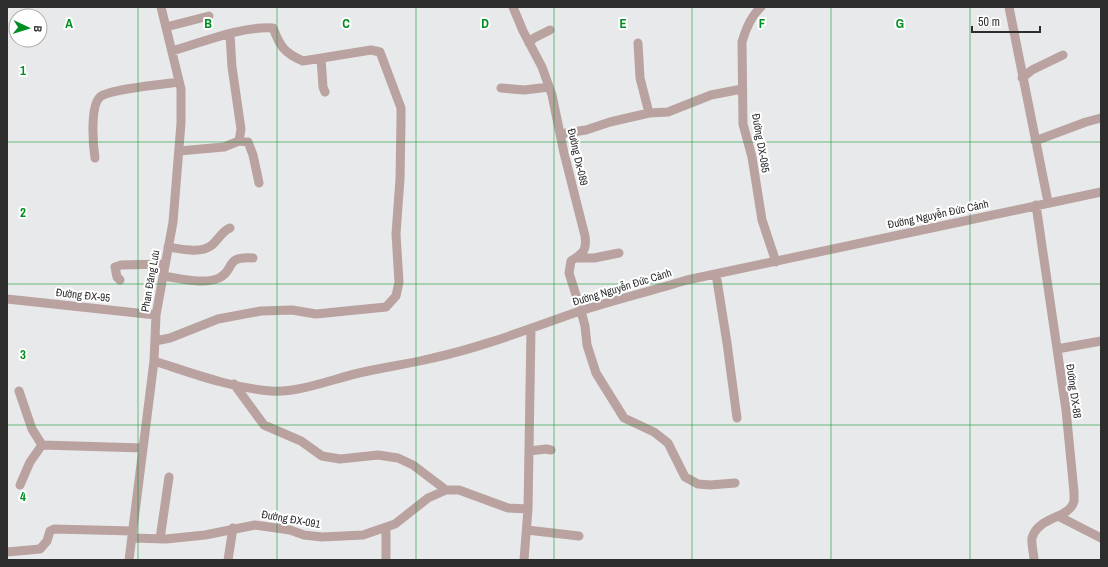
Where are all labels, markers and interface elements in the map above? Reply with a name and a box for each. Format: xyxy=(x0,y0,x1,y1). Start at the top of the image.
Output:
north arrow xyxy=(8,8,48,48)
scale bar xyxy=(972,8,1040,34)
text: 50 m xyxy=(978,14,1000,30)
text: A xyxy=(65,15,73,32)
text: B xyxy=(204,15,212,32)
text: C xyxy=(342,15,350,32)
text: D xyxy=(481,15,489,32)
text: E xyxy=(619,15,627,32)
text: F xyxy=(759,15,766,32)
text: G xyxy=(896,15,904,32)
text: B xyxy=(31,25,45,33)
text: 1 xyxy=(20,62,26,79)
street label: Đường DX-085 xyxy=(749,112,773,174)
street label: Đường Dx-089 xyxy=(565,127,591,187)
street label: Đường Nguyễn Đức Cảnh xyxy=(886,196,990,232)
text: 2 xyxy=(20,204,26,221)
street label: Phan Đăng Lưu xyxy=(138,249,162,313)
street label: Đường Nguyễn Đức Cảnh xyxy=(571,265,673,309)
street label: Đường ĐX-95 xyxy=(55,285,111,305)
text: 3 xyxy=(20,346,26,363)
street label: Đường DX-88 xyxy=(1063,363,1085,419)
text: 4 xyxy=(20,488,26,505)
street label: Đường ĐX-091 xyxy=(260,507,322,531)

